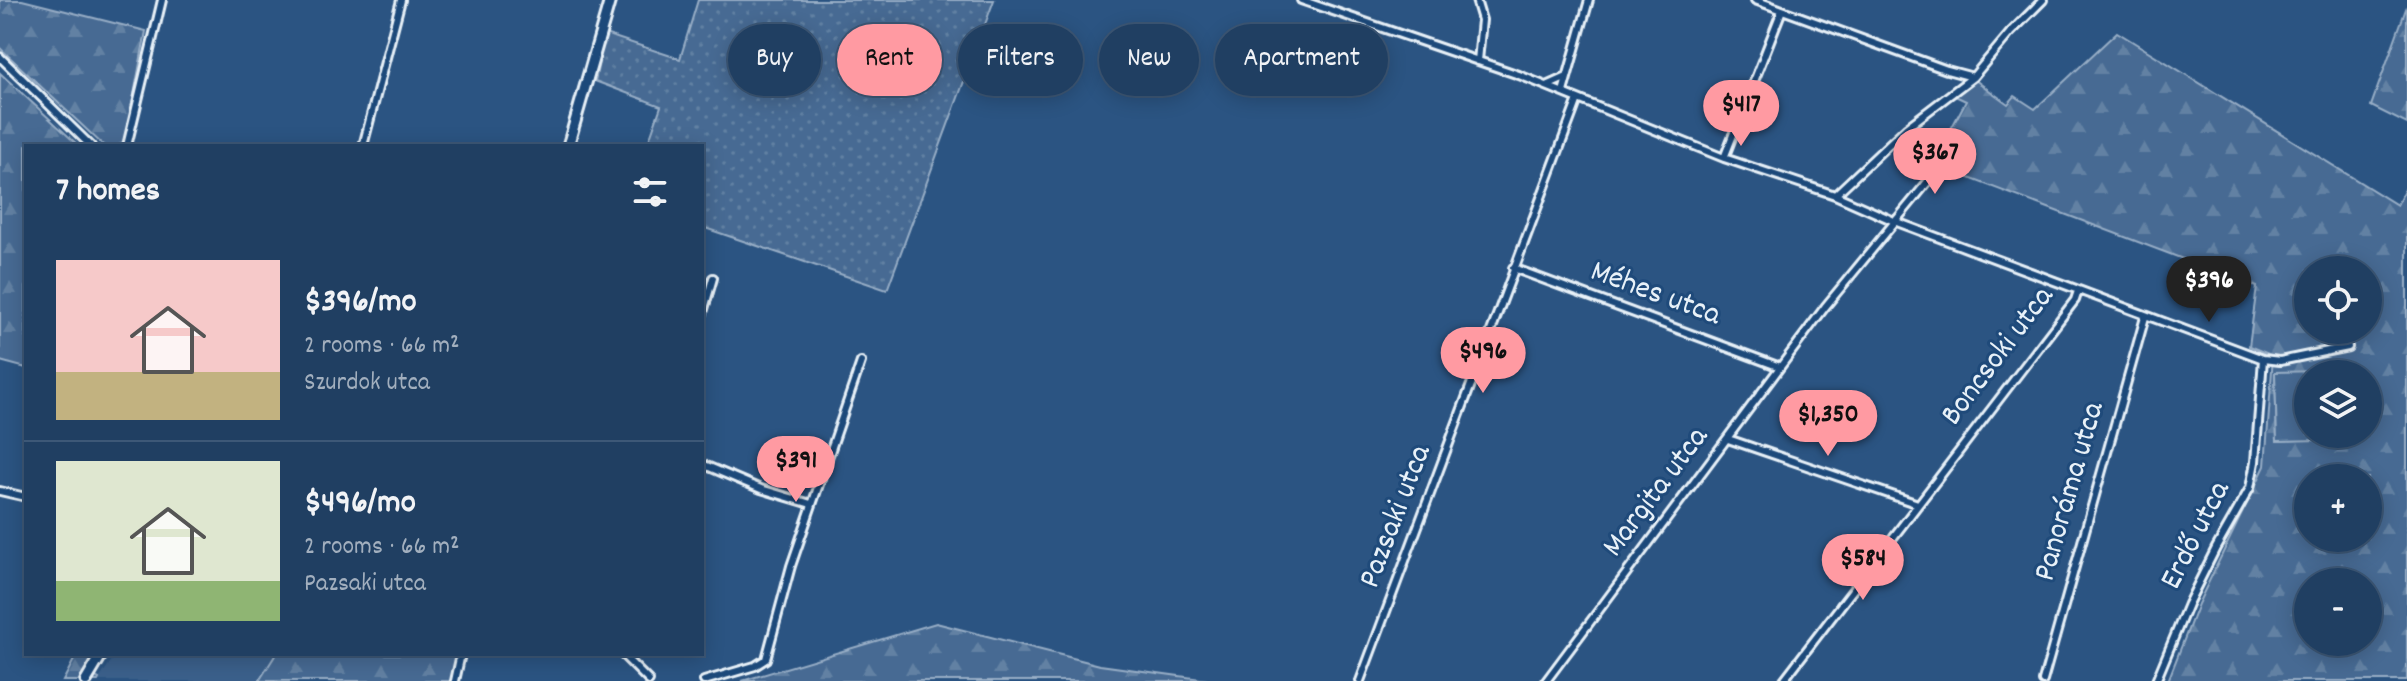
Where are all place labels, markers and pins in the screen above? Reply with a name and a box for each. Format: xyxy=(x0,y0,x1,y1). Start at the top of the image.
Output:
pin: $417 xyxy=(1694,80,1788,148)
pin: $367 xyxy=(1888,128,1982,196)
pin: $396 xyxy=(2162,256,2256,324)
pin: $496 xyxy=(1436,327,1530,395)
pin: $1,350 xyxy=(1763,390,1893,458)
pin: $391 xyxy=(749,436,843,504)
pin: $584 xyxy=(1816,534,1910,602)

